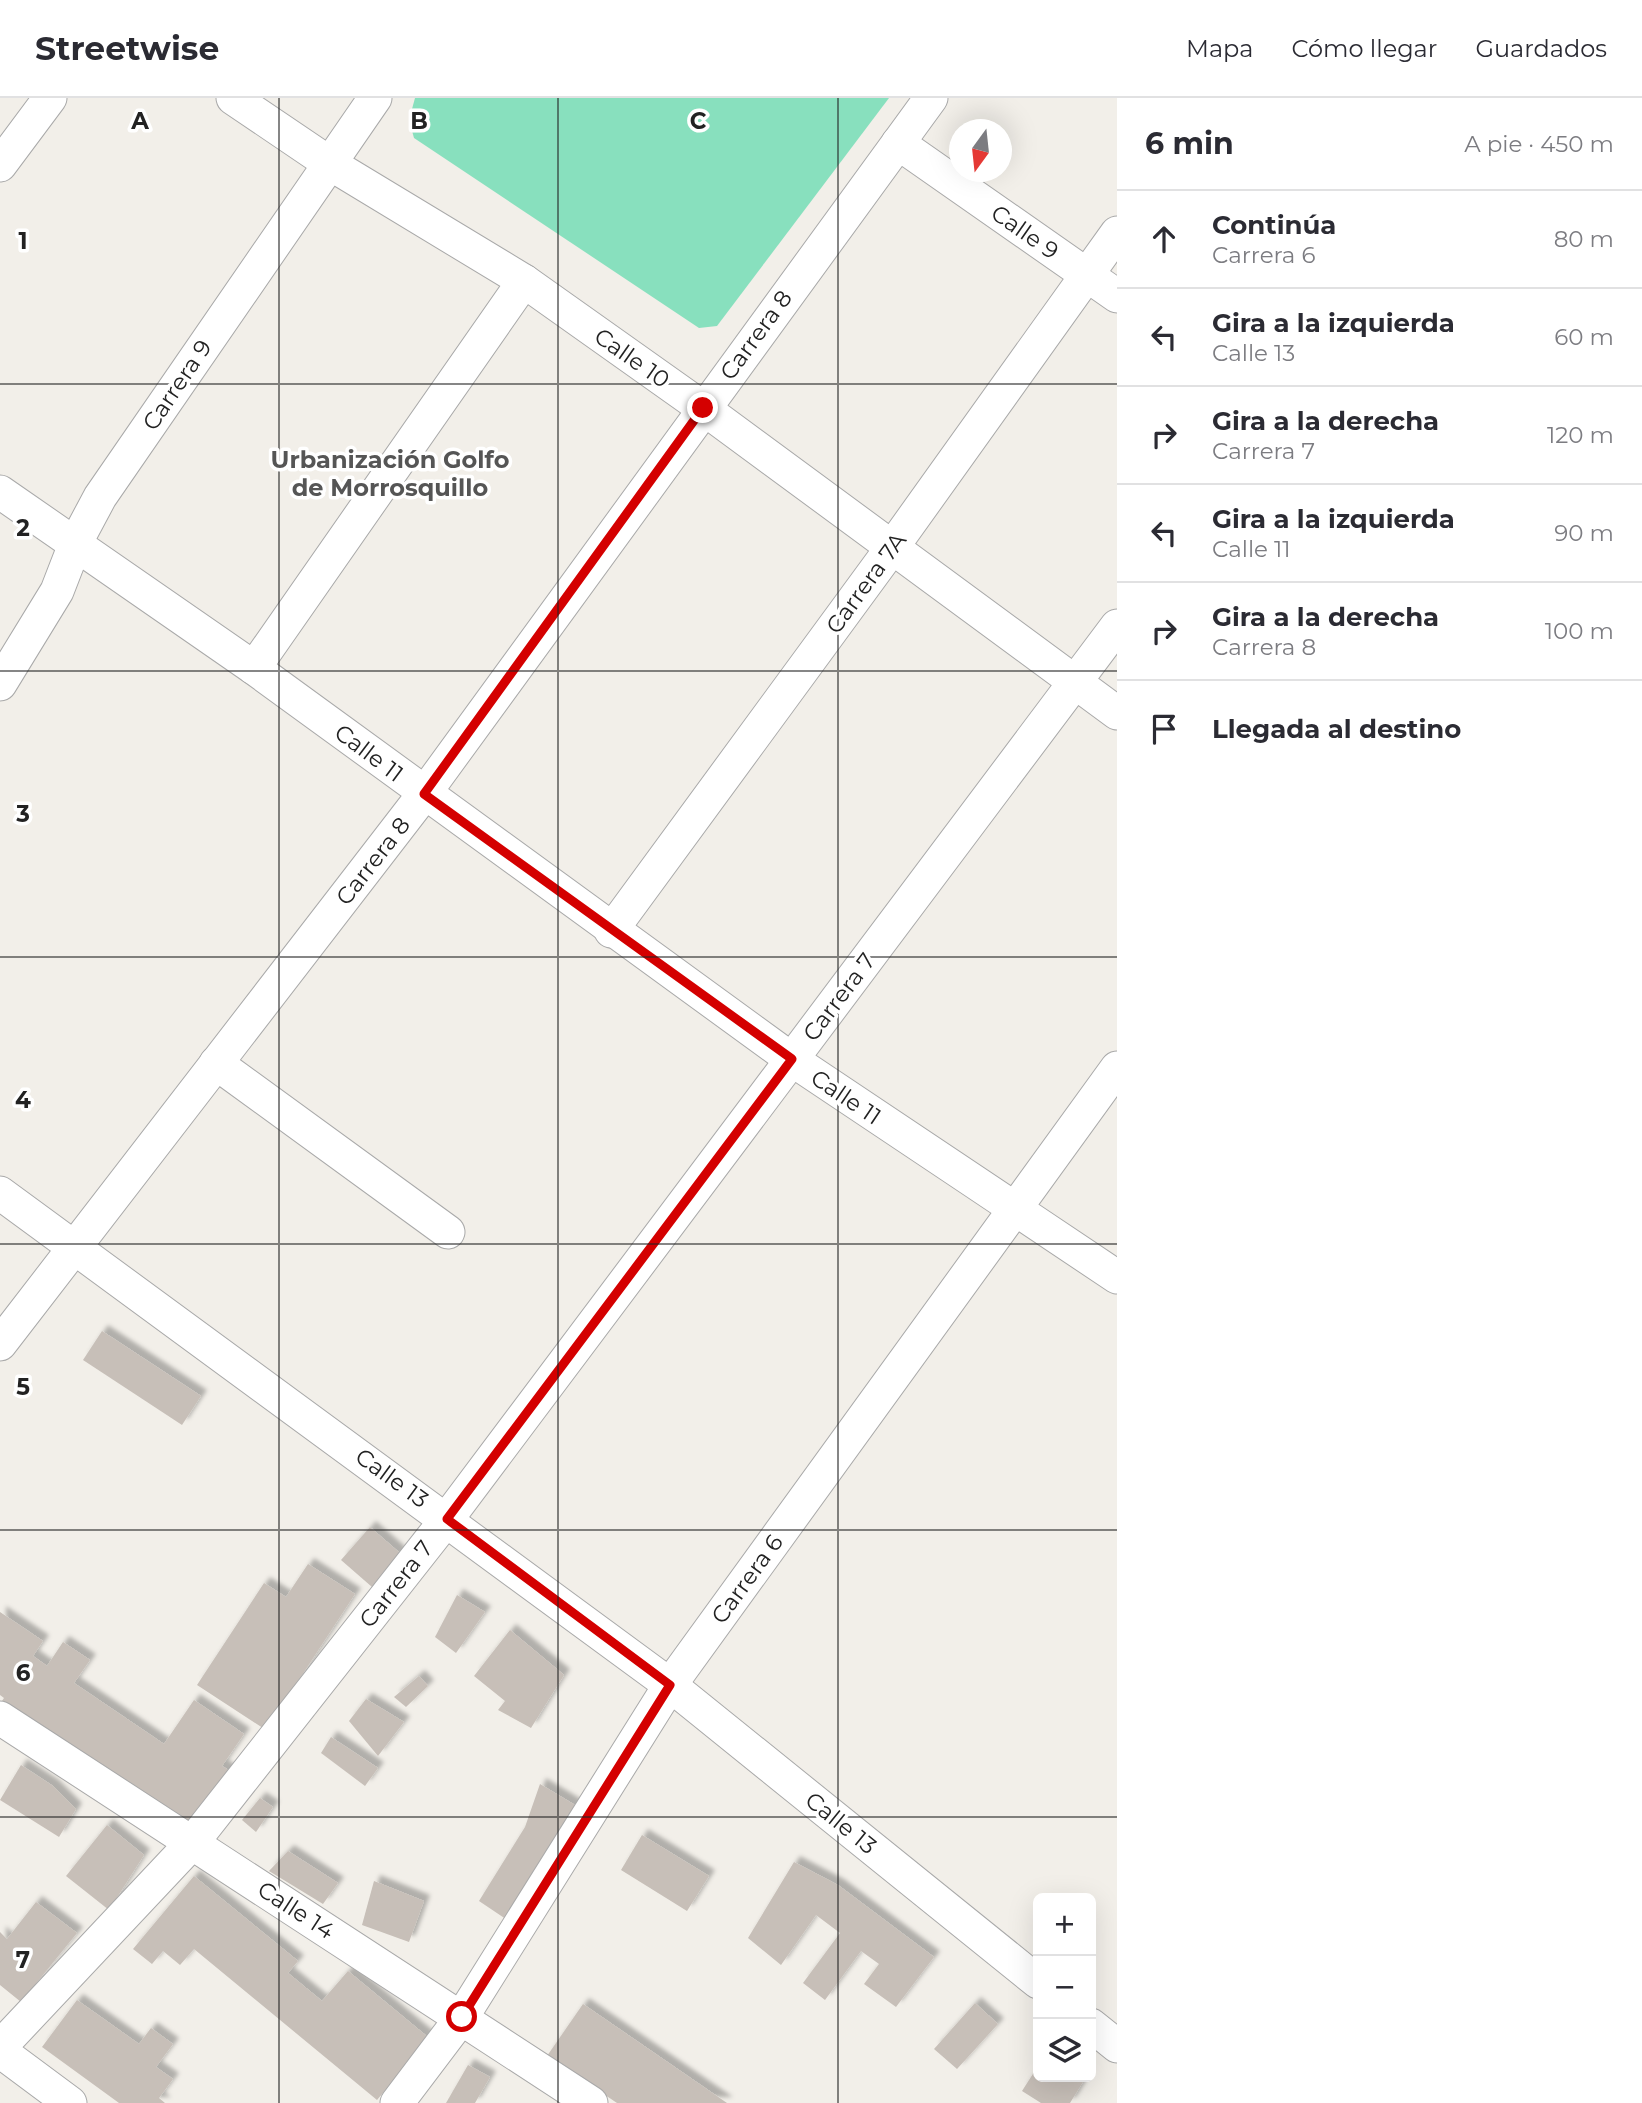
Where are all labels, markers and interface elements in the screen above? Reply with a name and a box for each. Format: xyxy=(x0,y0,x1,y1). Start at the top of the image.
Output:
text: Streetwise xyxy=(35,28,219,68)
text: Mapa xyxy=(1186,34,1253,63)
text: Cómo llegar xyxy=(1291,34,1437,63)
text: Guardados xyxy=(1475,34,1607,63)
text: A xyxy=(130,107,149,135)
text: B xyxy=(410,107,428,135)
text: C xyxy=(690,107,707,135)
north arrow xyxy=(949,119,1012,182)
text: 6 min xyxy=(1145,125,1234,162)
text: A pie · 450 m xyxy=(1464,130,1614,158)
street label: Calle 9 xyxy=(986,199,1064,265)
text: Continúa xyxy=(1212,209,1336,241)
icon: ahead xyxy=(1145,220,1183,258)
text: 80 m xyxy=(1554,225,1614,253)
text: 1 xyxy=(18,227,28,255)
text: Carrera 6 xyxy=(1212,241,1315,269)
street label: Carrera 8 xyxy=(714,285,798,385)
text: Gira a la izquierda xyxy=(1212,307,1455,339)
icon: left xyxy=(1145,318,1183,356)
street label: Calle 10 xyxy=(589,322,675,394)
text: 60 m xyxy=(1554,323,1614,351)
street label: Carrera 9 xyxy=(136,334,218,436)
text: Calle 13 xyxy=(1212,339,1295,367)
route end xyxy=(687,392,718,423)
text: Gira a la derecha xyxy=(1212,405,1439,437)
icon: right xyxy=(1145,416,1183,454)
text: 120 m xyxy=(1547,421,1614,449)
text: Carrera 7 xyxy=(1212,437,1315,465)
district label: Urbanización Golfo de Morrosquillo xyxy=(271,445,509,502)
text: Gira a la izquierda xyxy=(1212,503,1455,535)
text: 2 xyxy=(16,514,30,542)
icon: left xyxy=(1145,514,1183,552)
text: 90 m xyxy=(1554,519,1614,547)
street label: Carrera 7A xyxy=(820,527,912,639)
text: Calle 11 xyxy=(1212,535,1291,563)
text: Gira a la derecha xyxy=(1212,601,1439,633)
icon: right xyxy=(1145,612,1183,650)
text: 100 m xyxy=(1545,617,1614,645)
text: Carrera 8 xyxy=(1212,633,1316,661)
icon: arrive xyxy=(1145,710,1183,748)
text: Llegada al destino xyxy=(1212,713,1461,745)
street label: Calle 11 xyxy=(329,718,409,788)
text: 3 xyxy=(15,800,30,828)
street label: Carrera 8 xyxy=(330,811,416,911)
street label: Carrera 7 xyxy=(797,947,881,1047)
street label: Calle 11 xyxy=(806,1063,886,1131)
text: 4 xyxy=(15,1086,31,1114)
text: 5 xyxy=(16,1373,30,1401)
street label: Calle 13 xyxy=(350,1442,434,1514)
street label: Carrera 6 xyxy=(705,1529,789,1629)
street label: Carrera 7 xyxy=(353,1535,439,1633)
text: 6 xyxy=(16,1659,31,1687)
street label: Calle 13 xyxy=(800,1786,882,1860)
street label: Calle 14 xyxy=(253,1875,339,1945)
map controls xyxy=(1033,1893,1096,2082)
button: + xyxy=(1033,1893,1096,1956)
text: 7 xyxy=(16,1946,30,1974)
button: − xyxy=(1033,1956,1096,2019)
route start xyxy=(446,2001,477,2032)
button: layers xyxy=(1033,2019,1096,2082)

